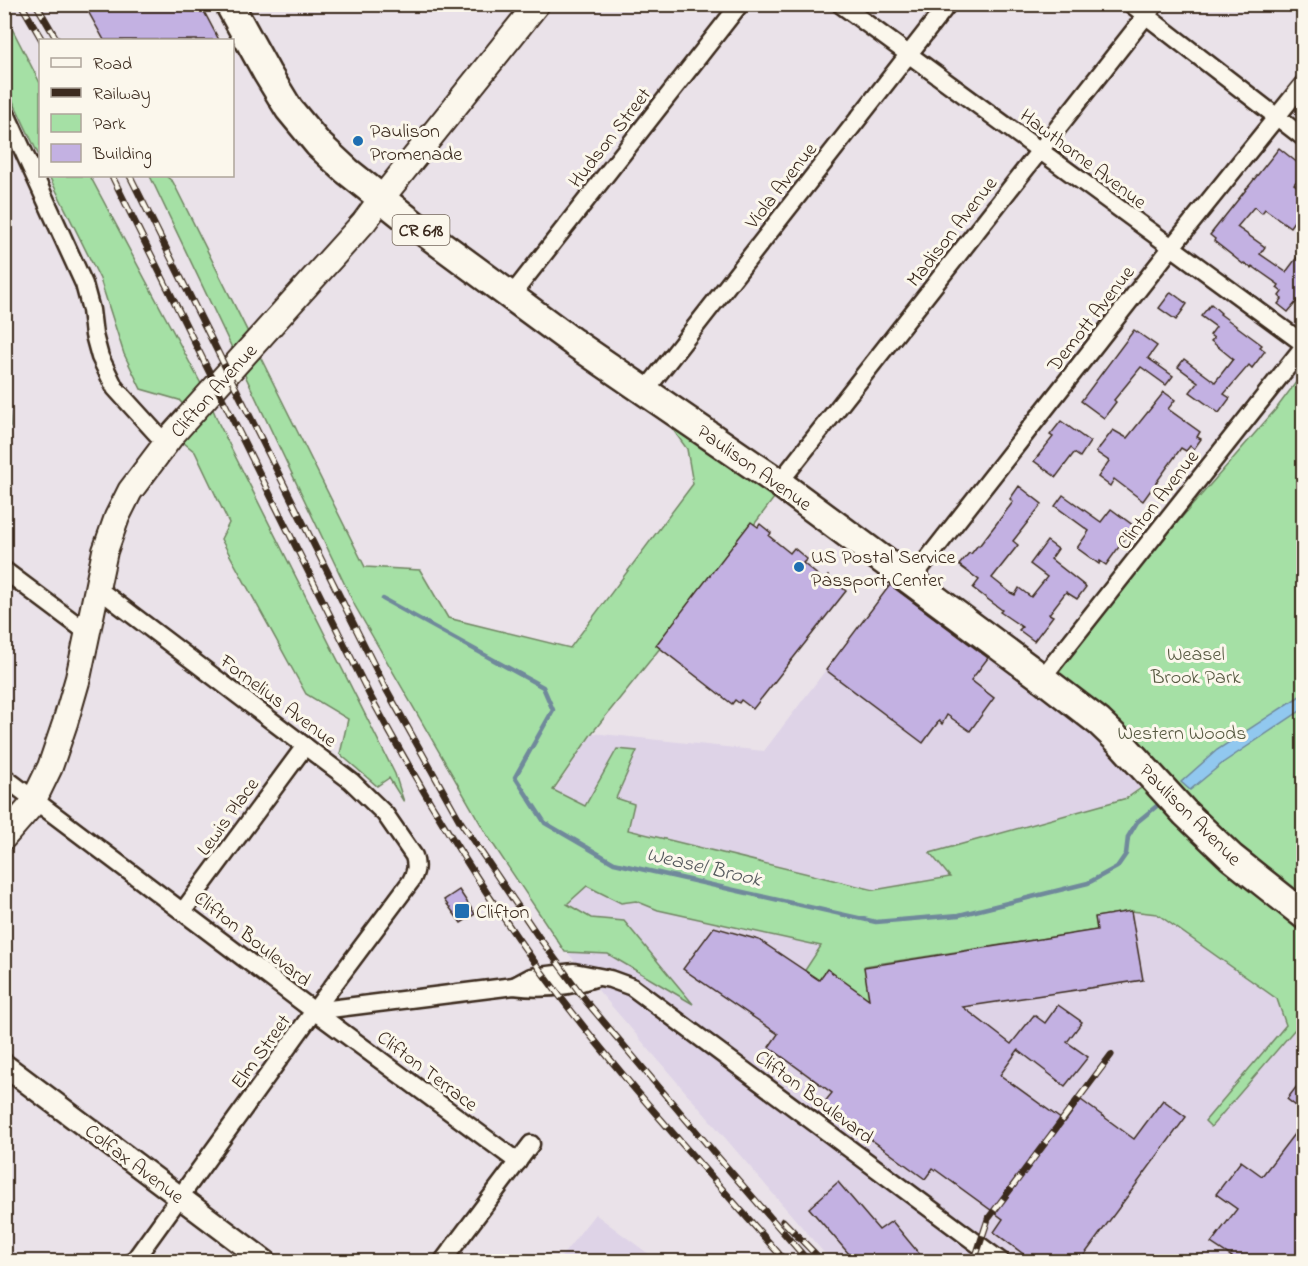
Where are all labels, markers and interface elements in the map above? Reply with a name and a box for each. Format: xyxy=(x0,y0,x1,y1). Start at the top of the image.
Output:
legend xyxy=(39,39,234,177)
text: Road xyxy=(93,52,132,78)
text: Railway xyxy=(93,82,150,108)
street label: Hudson Street xyxy=(563,82,660,195)
street label: Hawthorne Avenue xyxy=(1013,103,1152,217)
text: Park xyxy=(93,112,126,138)
place label: Paulison Promenade xyxy=(370,118,462,170)
marker: Paulison Promenade xyxy=(351,134,365,148)
street label: Viola Avenue xyxy=(738,137,825,237)
text: Building xyxy=(92,142,152,169)
street label: Madison Avenue xyxy=(901,171,1005,294)
road number: CR 618 xyxy=(392,215,450,245)
street label: Demott Avenue xyxy=(1041,260,1143,380)
street label: Clifton Avenue xyxy=(165,338,265,445)
street label: Paulison Avenue xyxy=(690,419,817,520)
street label: Clinton Avenue xyxy=(1111,444,1207,557)
place label: US Postal Service Passport Center xyxy=(811,544,956,596)
marker: US Postal Service Passport Center xyxy=(792,560,806,574)
park label: Weasel Brook Park xyxy=(1150,641,1241,693)
street label: Fornelius Avenue xyxy=(212,648,342,756)
park label: Western Woods xyxy=(1117,720,1247,749)
street label: Paulison Avenue xyxy=(1131,758,1247,874)
street label: Lewis Place xyxy=(191,772,267,863)
water label: Weasel Brook xyxy=(643,840,765,896)
street label: Clifton Boulevard xyxy=(187,885,316,995)
place label: Clifton xyxy=(476,899,530,928)
marker: Clifton xyxy=(453,902,471,920)
street label: Elm Street xyxy=(225,1009,299,1096)
street label: Clifton Terrace xyxy=(370,1024,483,1120)
street label: Clifton Boulevard xyxy=(748,1044,879,1152)
street label: Colfax Avenue xyxy=(78,1118,189,1212)

